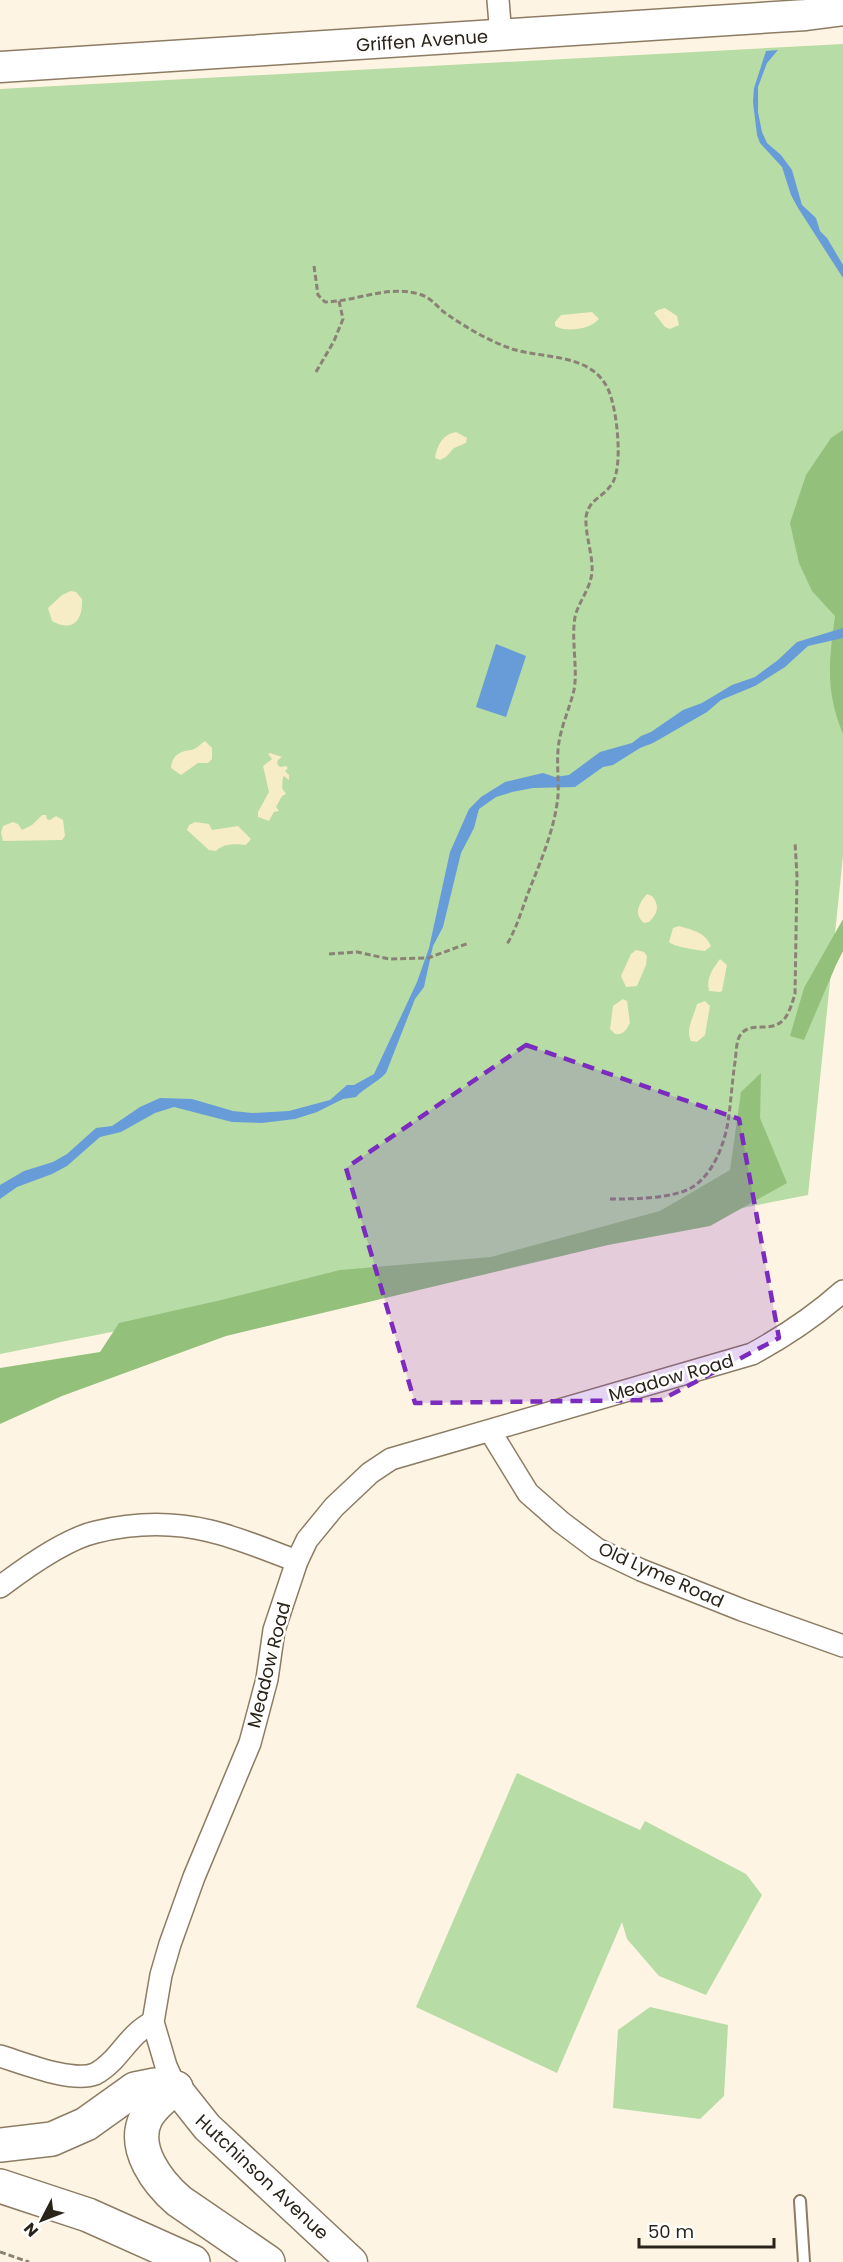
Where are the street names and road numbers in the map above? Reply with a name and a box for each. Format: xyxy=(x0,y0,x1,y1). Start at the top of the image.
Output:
street label: Griffen Avenue xyxy=(355,23,489,58)
street label: Meadow Road xyxy=(605,1348,736,1407)
street label: Old Lyme Road xyxy=(595,1536,728,1613)
street label: Meadow Road xyxy=(241,1599,296,1730)
street label: Hutchinson Avenue xyxy=(190,2108,334,2245)

